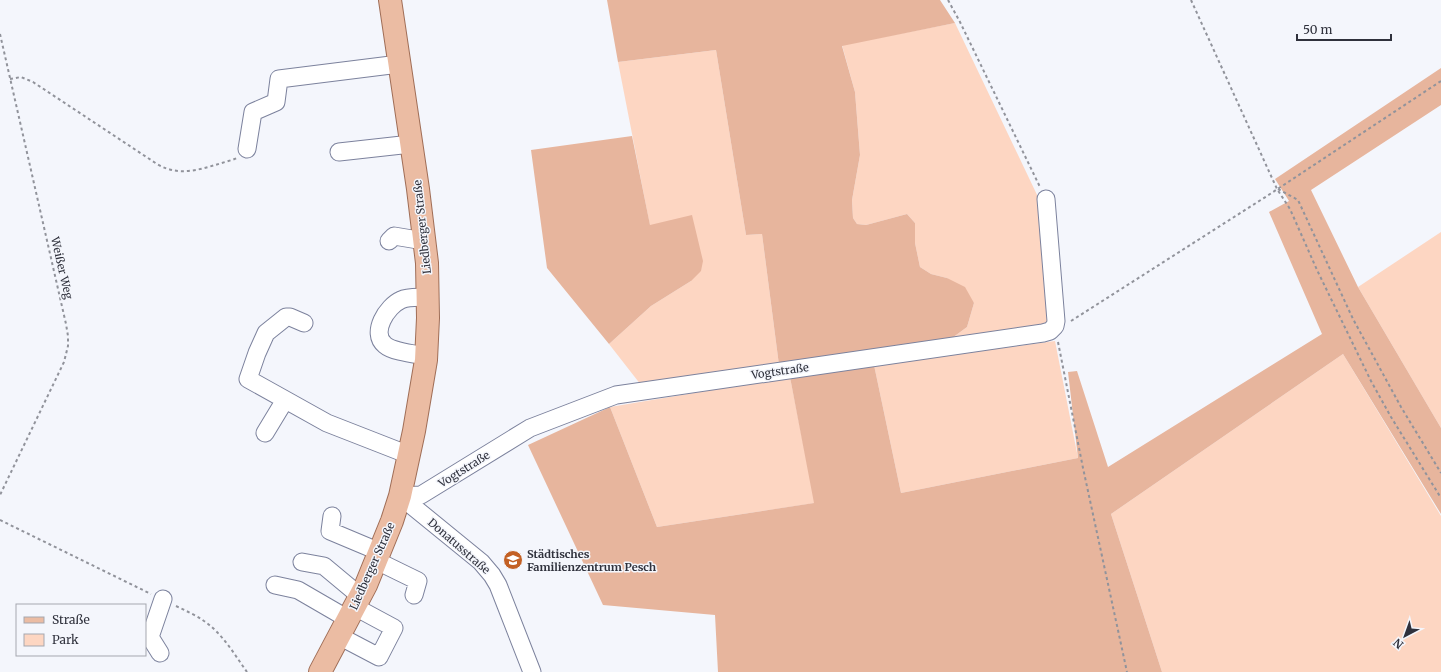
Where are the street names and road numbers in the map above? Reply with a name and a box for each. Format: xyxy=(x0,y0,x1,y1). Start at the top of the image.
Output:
street label: Liedberger Straße xyxy=(410,179,434,275)
street label: Weißer Weg xyxy=(48,235,76,301)
street label: Vogtstraße xyxy=(749,360,810,382)
street label: Vogtstraße xyxy=(435,448,492,491)
street label: Donatusstraße xyxy=(425,515,493,577)
street label: Liedberger Straße xyxy=(346,520,398,612)

